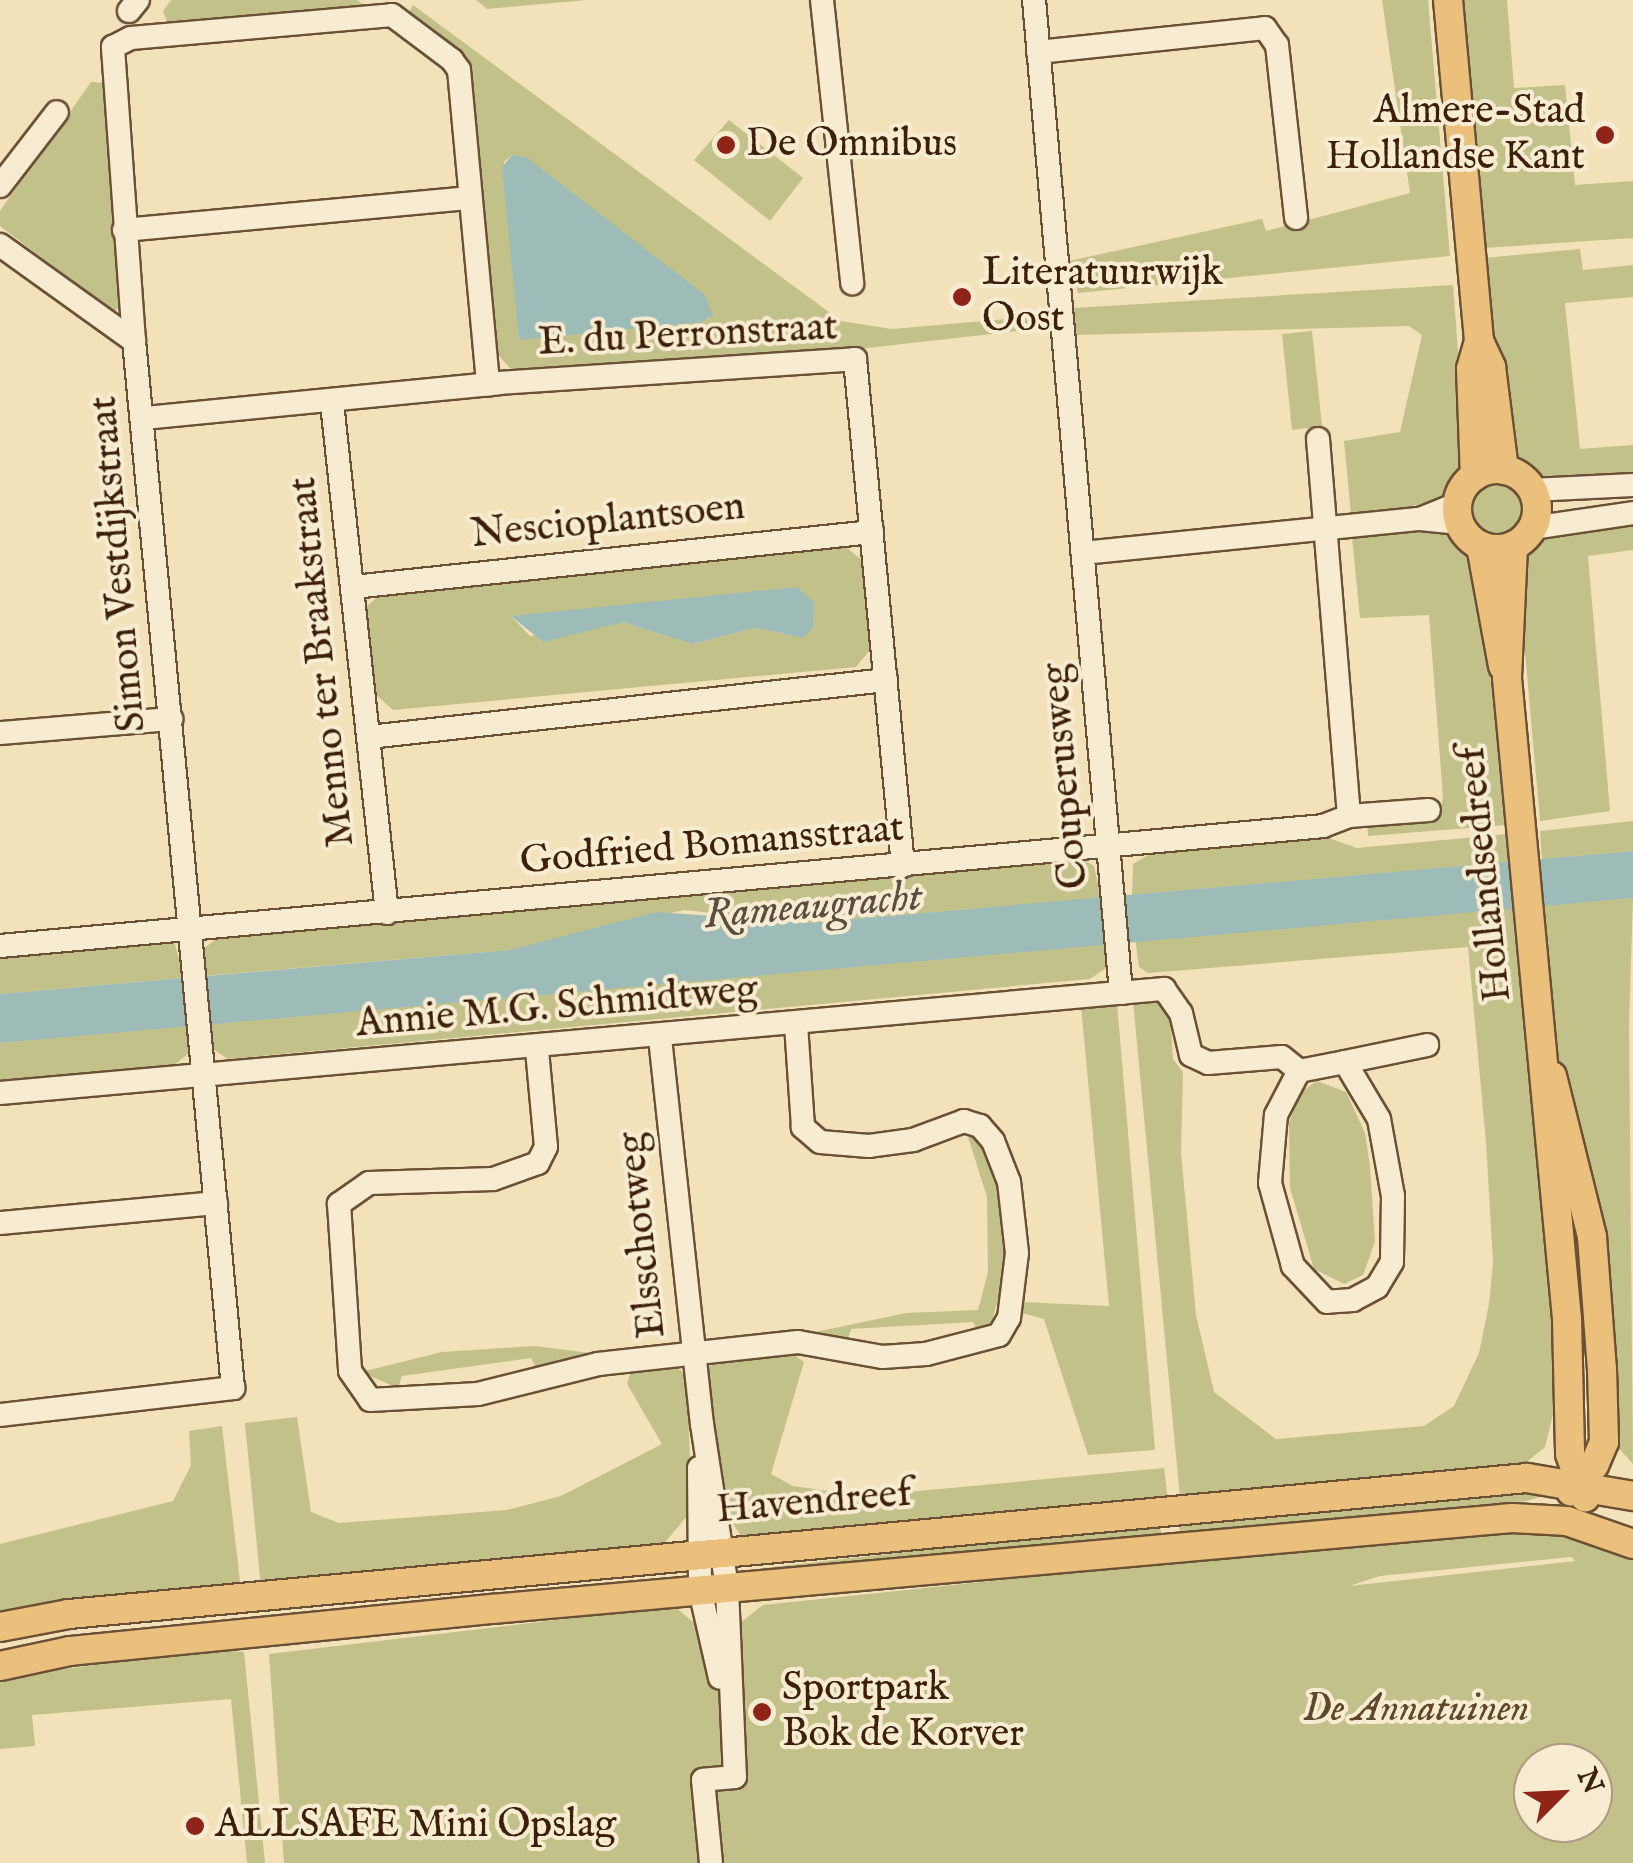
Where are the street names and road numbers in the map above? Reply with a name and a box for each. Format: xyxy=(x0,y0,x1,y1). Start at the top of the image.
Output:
street label: E. du Perronstraat xyxy=(537,304,839,368)
street label: Simon Vestdijkstraat xyxy=(80,394,158,734)
street label: Menno ter Braakstraat xyxy=(280,475,366,849)
street label: Nescioplantsoen xyxy=(469,484,747,560)
street label: Couperusweg xyxy=(1032,661,1100,891)
street label: Hollandsedreef xyxy=(1449,744,1523,1004)
street label: Godfried Bomansstraat xyxy=(518,805,906,887)
street label: Annie M.G. Schmidtweg xyxy=(354,967,760,1049)
street label: Elsschotweg xyxy=(608,1130,678,1340)
street label: Havendreef xyxy=(714,1471,914,1535)

